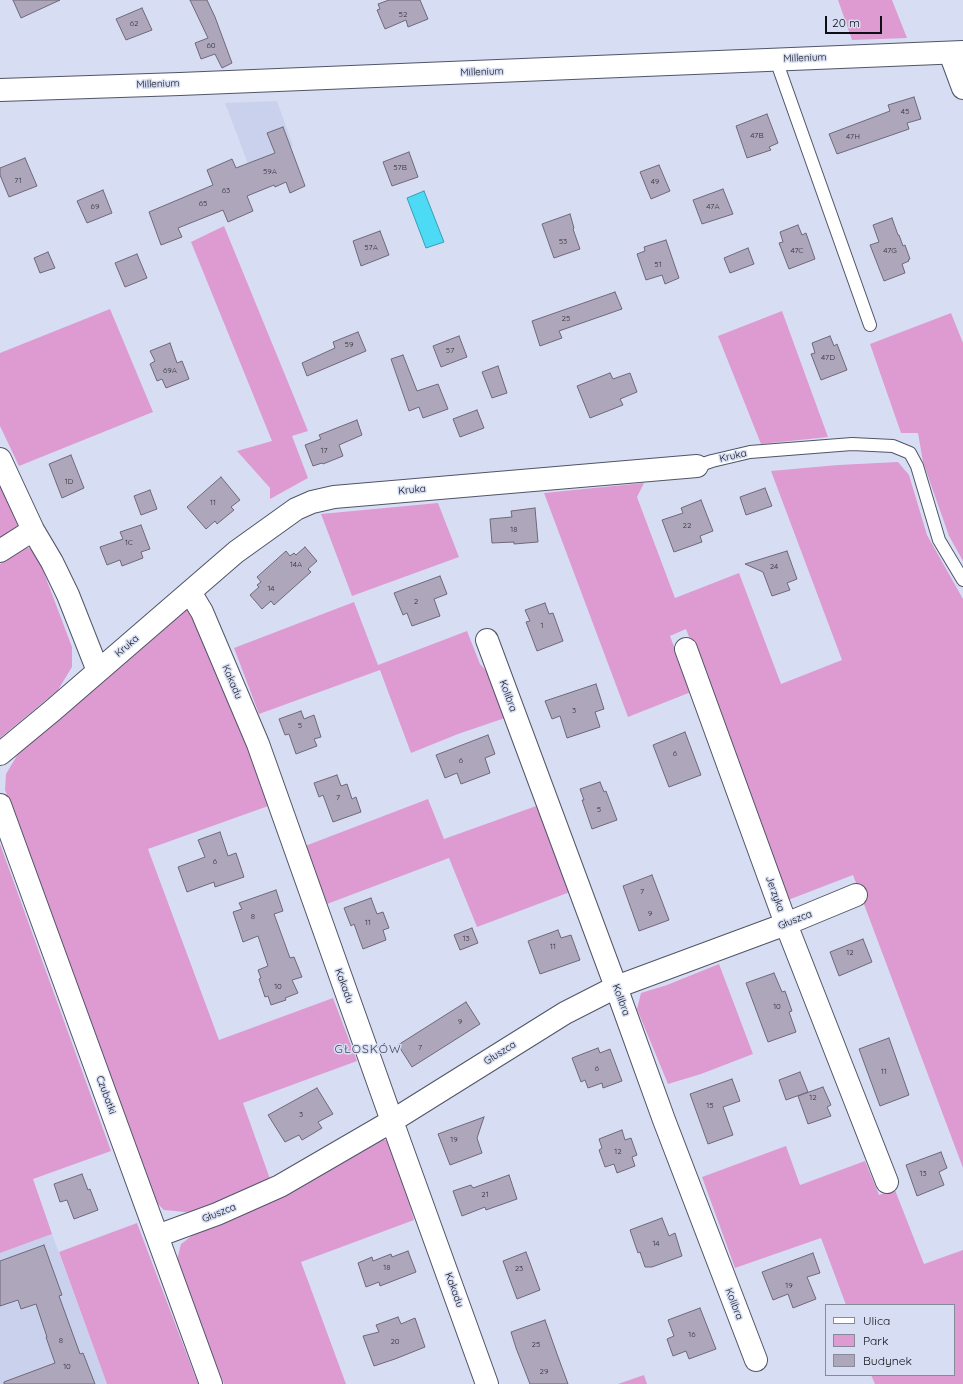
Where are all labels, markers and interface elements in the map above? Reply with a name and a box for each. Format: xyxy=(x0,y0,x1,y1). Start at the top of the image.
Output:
scale bar xyxy=(827,8,884,34)
house number: 52 xyxy=(399,10,407,20)
text: 20 m xyxy=(832,15,860,30)
house number: 62 xyxy=(130,19,138,29)
house number: 60 xyxy=(206,41,216,51)
street label: Millenium xyxy=(783,51,827,65)
street label: Millenium xyxy=(460,65,504,79)
street label: Millenium xyxy=(136,77,180,91)
house number: 45 xyxy=(901,107,909,117)
house number: 47B xyxy=(750,131,764,141)
house number: 47H xyxy=(846,132,860,142)
house number: 57B xyxy=(393,163,407,173)
house number: 59A xyxy=(263,167,277,177)
house number: 71 xyxy=(14,176,22,186)
house number: 49 xyxy=(651,177,659,187)
house number: 63 xyxy=(222,186,230,196)
house number: 65 xyxy=(199,199,207,209)
house number: 69 xyxy=(91,202,99,212)
house number: 47A xyxy=(706,202,720,212)
house number: 53 xyxy=(559,237,567,247)
house number: 57A xyxy=(364,243,378,253)
house number: 47C xyxy=(790,246,804,256)
house number: 47G xyxy=(883,246,897,256)
house number: 51 xyxy=(654,260,662,270)
house number: 25 xyxy=(562,314,570,324)
house number: 59 xyxy=(345,340,353,350)
house number: 57 xyxy=(446,346,454,356)
house number: 47D xyxy=(821,353,835,363)
house number: 69A xyxy=(163,366,177,376)
house number: 17 xyxy=(320,446,328,456)
street label: Kruka xyxy=(718,447,748,465)
house number: 1D xyxy=(65,477,73,487)
street label: Kruka xyxy=(398,483,426,497)
house number: 11 xyxy=(210,498,216,508)
house number: 22 xyxy=(683,521,691,531)
house number: 18 xyxy=(510,525,518,535)
house number: 1C xyxy=(125,538,133,548)
house number: 14A xyxy=(290,560,302,570)
house number: 24 xyxy=(770,562,778,572)
house number: 14 xyxy=(267,584,275,594)
house number: 2 xyxy=(414,597,418,607)
house number: 1 xyxy=(541,621,543,631)
street label: Kruka xyxy=(113,632,141,660)
street label: Kakadu xyxy=(219,663,245,701)
street label: Kolibra xyxy=(497,679,519,713)
house number: 3 xyxy=(572,706,576,716)
house number: 5 xyxy=(298,721,302,731)
house number: 6 xyxy=(673,749,677,759)
house number: 6 xyxy=(459,756,463,766)
house number: 7 xyxy=(336,793,340,803)
house number: 5 xyxy=(597,805,601,815)
house number: 6 xyxy=(213,857,217,867)
street label: Jerzyka xyxy=(763,875,787,913)
house number: 7 xyxy=(640,887,644,897)
street label: Głuszca xyxy=(776,908,814,932)
house number: 9 xyxy=(648,909,652,919)
house number: 8 xyxy=(251,912,255,922)
house number: 11 xyxy=(365,918,371,928)
house number: 13 xyxy=(462,934,470,944)
house number: 11 xyxy=(550,942,556,952)
house number: 12 xyxy=(846,948,854,958)
street label: Kakadu xyxy=(332,967,356,1005)
house number: 10 xyxy=(274,982,282,992)
street label: Kolibra xyxy=(610,983,632,1017)
house number: 10 xyxy=(773,1002,781,1012)
house number: 9 xyxy=(458,1017,462,1027)
street label: Głuszca xyxy=(482,1038,518,1068)
district label: GŁOSKÓW xyxy=(334,1042,402,1056)
house number: 7 xyxy=(418,1043,422,1053)
house number: 6 xyxy=(595,1064,599,1074)
house number: 11 xyxy=(881,1067,887,1077)
street label: Czubatki xyxy=(94,1074,118,1116)
house number: 12 xyxy=(809,1093,817,1103)
house number: 15 xyxy=(706,1101,714,1111)
house number: 3 xyxy=(299,1110,303,1120)
house number: 19 xyxy=(450,1135,458,1145)
house number: 12 xyxy=(614,1147,622,1157)
house number: 13 xyxy=(919,1169,927,1179)
house number: 21 xyxy=(481,1190,489,1200)
street label: Głuszca xyxy=(200,1201,238,1225)
house number: 14 xyxy=(652,1239,660,1249)
house number: 18 xyxy=(383,1263,391,1273)
house number: 23 xyxy=(515,1264,523,1274)
street label: Kakadu xyxy=(442,1271,466,1309)
house number: 19 xyxy=(785,1281,793,1291)
street label: Kolibra xyxy=(723,1287,745,1321)
legend xyxy=(825,1304,955,1376)
text: Ulica xyxy=(863,1313,890,1328)
house number: 16 xyxy=(688,1330,696,1340)
text: Park xyxy=(863,1333,888,1348)
house number: 8 xyxy=(59,1336,63,1346)
house number: 20 xyxy=(390,1337,400,1347)
house number: 25 xyxy=(532,1340,540,1350)
text: Budynek xyxy=(863,1353,912,1368)
house number: 10 xyxy=(63,1362,71,1372)
house number: 29 xyxy=(540,1367,548,1377)

